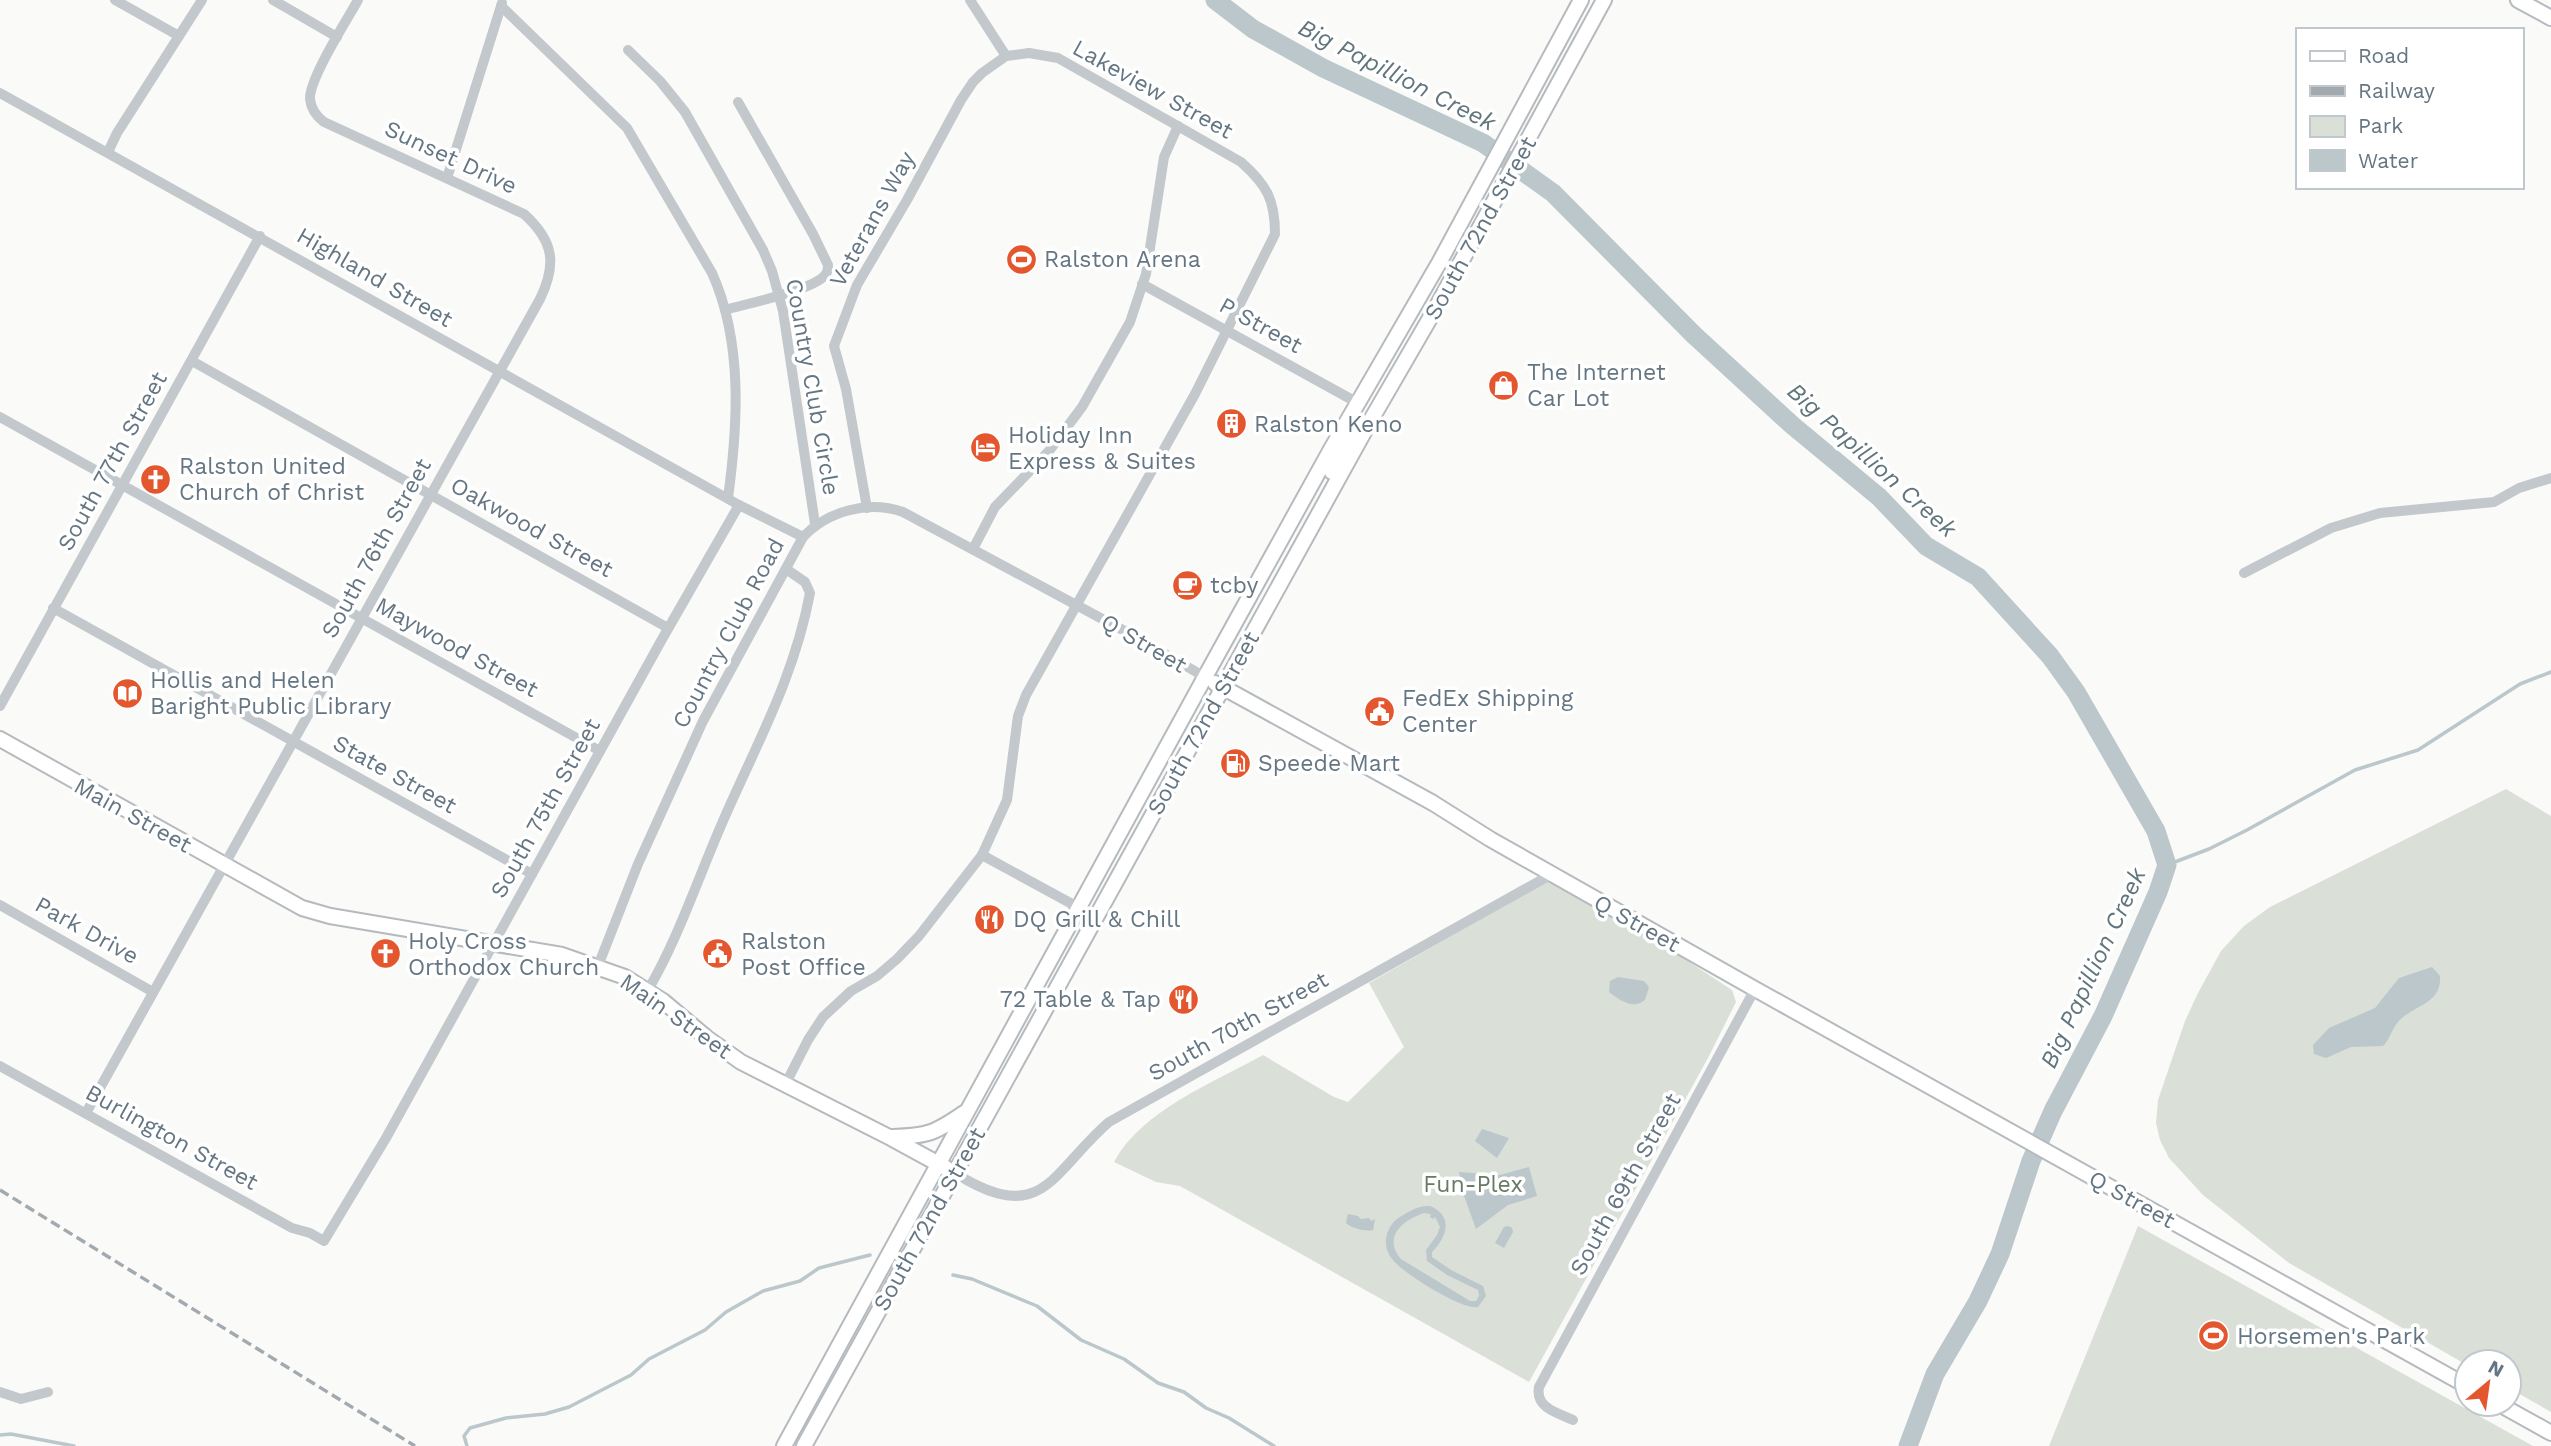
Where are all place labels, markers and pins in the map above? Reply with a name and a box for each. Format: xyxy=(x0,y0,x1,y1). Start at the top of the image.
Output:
sports icon: Ralston Arena xyxy=(1004,242,1038,276)
place label: Ralston Arena xyxy=(1044,246,1201,273)
place label: The Internet Car Lot xyxy=(1527,359,1666,412)
shop icon: The Internet Car Lot xyxy=(1487,368,1521,402)
building icon: Ralston Keno xyxy=(1214,407,1248,441)
place label: Ralston Keno xyxy=(1254,411,1402,438)
place label: Holiday Inn Express & Suites xyxy=(1008,422,1196,475)
hotel icon: Holiday Inn Express & Suites xyxy=(968,431,1002,465)
place label: Ralston United Church of Christ xyxy=(179,453,364,506)
church icon: Ralston United Church of Christ xyxy=(139,462,173,496)
cafe icon: tcby xyxy=(1170,568,1204,602)
place label: tcby xyxy=(1210,572,1259,599)
place label: Hollis and Helen Baright Public Library xyxy=(150,667,392,720)
library icon: Hollis and Helen Baright Public Library xyxy=(110,676,144,710)
place label: FedEx Shipping Center xyxy=(1402,685,1574,738)
public building icon: FedEx Shipping Center xyxy=(1362,694,1396,728)
fuel station icon: Speede Mart xyxy=(1218,746,1252,780)
place label: Speede Mart xyxy=(1258,750,1400,777)
restaurant icon: DQ Grill & Chill xyxy=(973,902,1007,936)
place label: DQ Grill & Chill xyxy=(1013,906,1180,933)
place label: Holy Cross Orthodox Church xyxy=(408,928,599,981)
place label: Ralston Post Office xyxy=(741,928,866,981)
church icon: Holy Cross Orthodox Church xyxy=(368,937,402,971)
public building icon: Ralston Post Office xyxy=(701,937,735,971)
restaurant icon: 72 Table & Tap xyxy=(1167,982,1201,1016)
place label: 72 Table & Tap xyxy=(1000,986,1161,1013)
sports icon: Horsemen's Park xyxy=(2197,1319,2231,1353)
place label: Horsemen's Park xyxy=(2237,1323,2425,1350)

